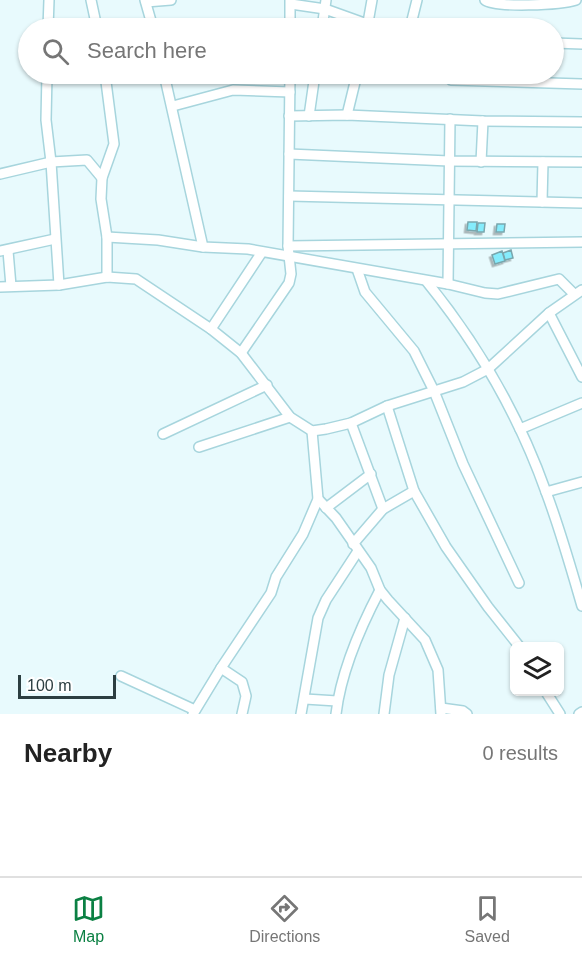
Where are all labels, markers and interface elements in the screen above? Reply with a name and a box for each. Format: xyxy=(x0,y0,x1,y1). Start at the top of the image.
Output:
search box xyxy=(18,18,564,84)
icon: search xyxy=(39,35,72,68)
text: Search here xyxy=(87,38,207,63)
map controls xyxy=(510,642,564,696)
button: layers xyxy=(510,642,564,696)
scale bar xyxy=(18,672,116,700)
text: 100 m xyxy=(27,677,71,694)
text: Nearby xyxy=(24,738,112,768)
text: 0 results xyxy=(482,742,558,764)
tab: Map xyxy=(72,892,105,946)
tab: Directions xyxy=(249,892,320,946)
tab: Saved xyxy=(465,892,510,946)

